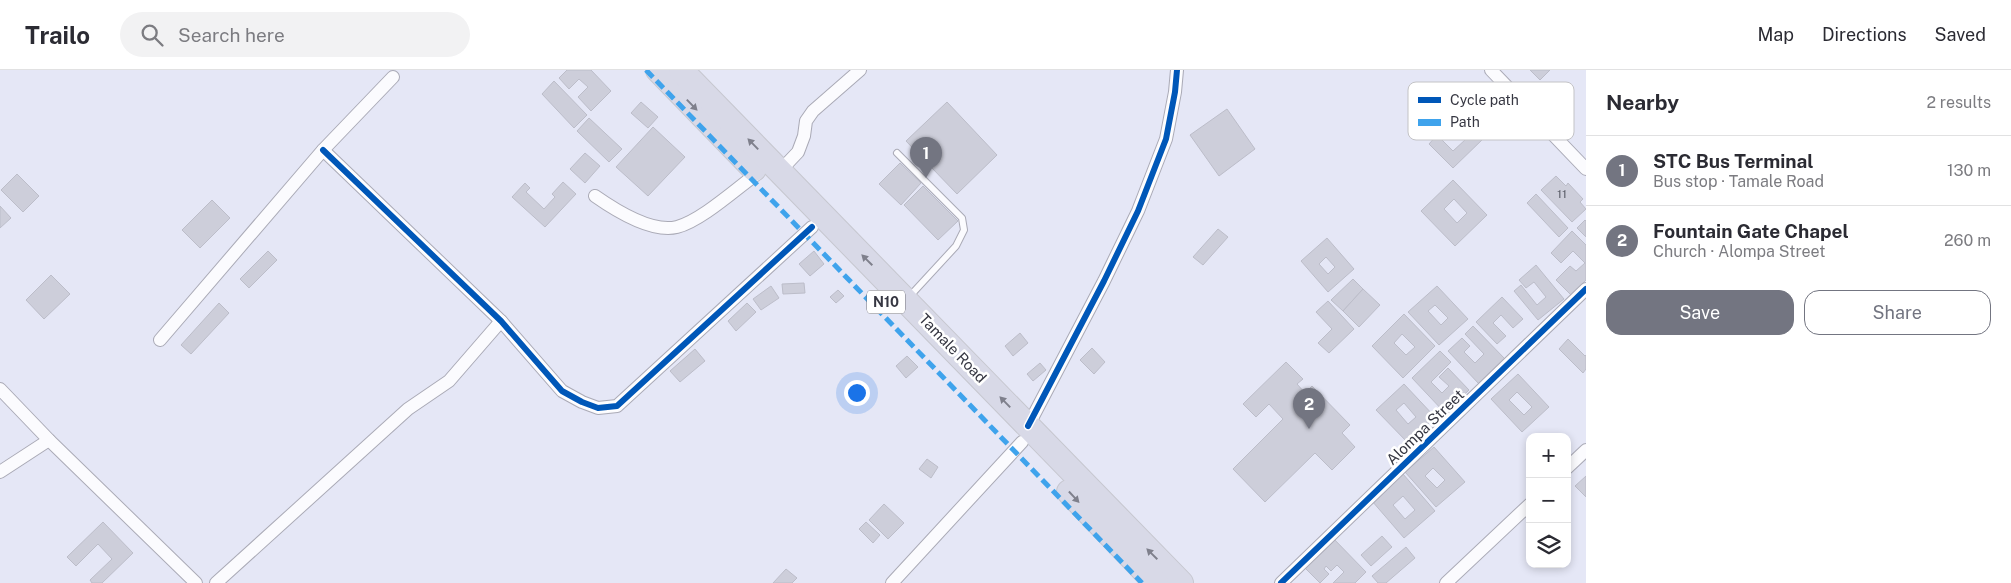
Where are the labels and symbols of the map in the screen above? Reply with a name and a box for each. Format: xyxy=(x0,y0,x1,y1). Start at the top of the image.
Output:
legend xyxy=(1408,82,1574,140)
text: Cycle path xyxy=(1450,92,1519,108)
one-way arrow xyxy=(686,99,698,111)
text: Path xyxy=(1450,114,1480,130)
pin: 1 xyxy=(910,137,942,178)
one-way arrow xyxy=(747,139,759,151)
house number: 11 xyxy=(1557,187,1567,201)
one-way arrow xyxy=(861,254,873,266)
road number: N10 xyxy=(867,290,905,313)
street label: Tamale Road xyxy=(916,310,990,386)
your location xyxy=(844,380,870,406)
street label: Alompa Street xyxy=(1383,386,1467,468)
pin: 2 xyxy=(1293,388,1325,429)
one-way arrow xyxy=(999,396,1011,408)
one-way arrow xyxy=(1068,491,1080,503)
one-way arrow xyxy=(1147,548,1159,560)

